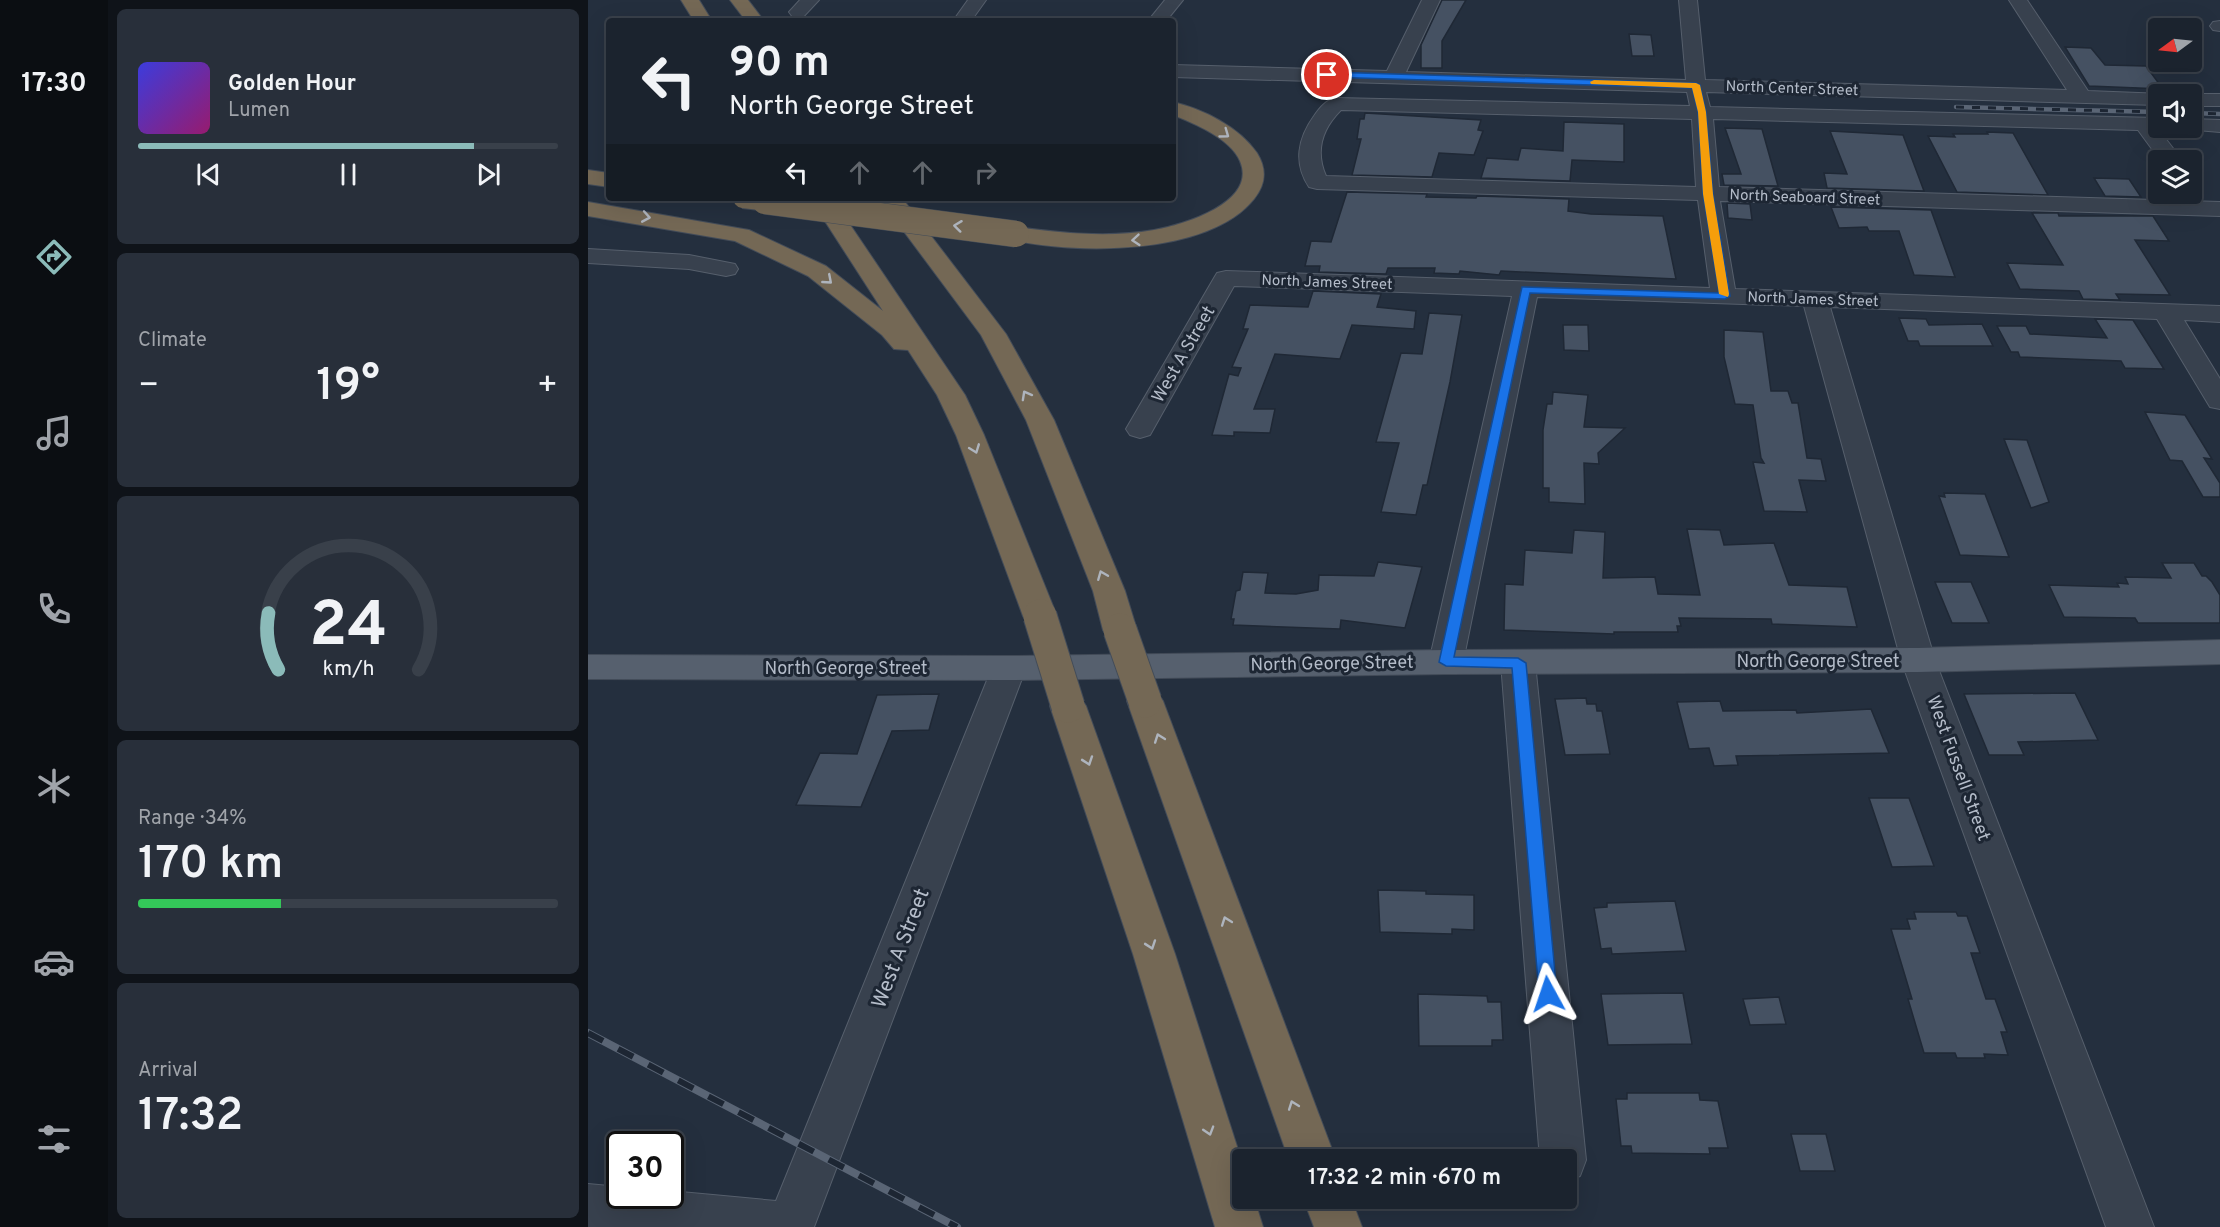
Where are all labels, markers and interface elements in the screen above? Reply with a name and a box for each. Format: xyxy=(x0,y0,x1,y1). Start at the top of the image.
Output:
north arrow xyxy=(2148,18,2202,72)
map controls xyxy=(2148,18,2202,204)
text: 90 m xyxy=(729,38,830,91)
icon: left xyxy=(630,42,708,120)
pin xyxy=(1301,49,1352,100)
icon: arrive xyxy=(1310,58,1343,91)
text: 17:30 xyxy=(21,67,87,101)
text: Golden Hour xyxy=(228,71,356,98)
street label: North Center Street xyxy=(1725,78,1859,101)
button: sound xyxy=(2148,84,2202,138)
text: North George Street xyxy=(729,90,974,124)
text: Lumen xyxy=(228,98,290,124)
one-way arrow xyxy=(1219,127,1230,138)
button: layers xyxy=(2148,150,2202,204)
icon: left xyxy=(780,156,813,189)
icon: ahead xyxy=(843,156,876,189)
icon: ahead xyxy=(906,156,939,189)
icon: right xyxy=(969,156,1002,189)
icon: previous xyxy=(192,158,225,191)
icon: pause xyxy=(332,158,365,191)
icon: next xyxy=(472,158,505,191)
street label: North Seaboard Street xyxy=(1729,186,1881,211)
one-way arrow xyxy=(641,210,651,223)
one-way arrow xyxy=(953,221,962,233)
one-way arrow xyxy=(1132,233,1141,246)
icon: directions xyxy=(33,236,75,278)
street label: North James Street xyxy=(1261,272,1393,295)
one-way arrow xyxy=(821,273,832,284)
street label: North James Street xyxy=(1747,289,1879,312)
street label: West A Street xyxy=(1147,302,1221,407)
text: Climate xyxy=(138,328,207,354)
text: 19° xyxy=(316,359,380,416)
text: − xyxy=(138,366,159,408)
text: + xyxy=(537,366,558,408)
one-way arrow xyxy=(1022,391,1033,402)
icon: music xyxy=(33,412,75,454)
one-way arrow xyxy=(968,442,980,453)
one-way arrow xyxy=(1097,570,1109,581)
icon: phone xyxy=(33,588,75,630)
text: 24 xyxy=(309,590,387,669)
street label: North George Street xyxy=(1736,651,1900,674)
street label: North George Street xyxy=(1250,652,1414,677)
text: km/h xyxy=(322,657,374,684)
street label: North George Street xyxy=(764,658,928,681)
street label: West Fussell Street xyxy=(1921,693,1995,844)
one-way arrow xyxy=(1153,734,1166,744)
one-way arrow xyxy=(1080,755,1093,766)
icon: climate xyxy=(33,765,75,807)
text: Range · 34% xyxy=(138,806,247,832)
text: 170 km xyxy=(138,837,283,894)
street label: West A Street xyxy=(866,885,937,1012)
one-way arrow xyxy=(1220,917,1233,927)
one-way arrow xyxy=(1143,939,1156,950)
icon: car xyxy=(33,941,75,983)
position arrow xyxy=(1516,962,1580,1026)
text: Arrival xyxy=(138,1058,198,1084)
text: 17:32 xyxy=(138,1089,243,1146)
one-way arrow xyxy=(1288,1100,1300,1111)
icon: filters xyxy=(33,1118,75,1160)
one-way arrow xyxy=(1202,1125,1214,1136)
speed limit sign: 30 xyxy=(606,1131,684,1209)
text: 17:32 · 2 min · 670 m xyxy=(1308,1165,1501,1192)

